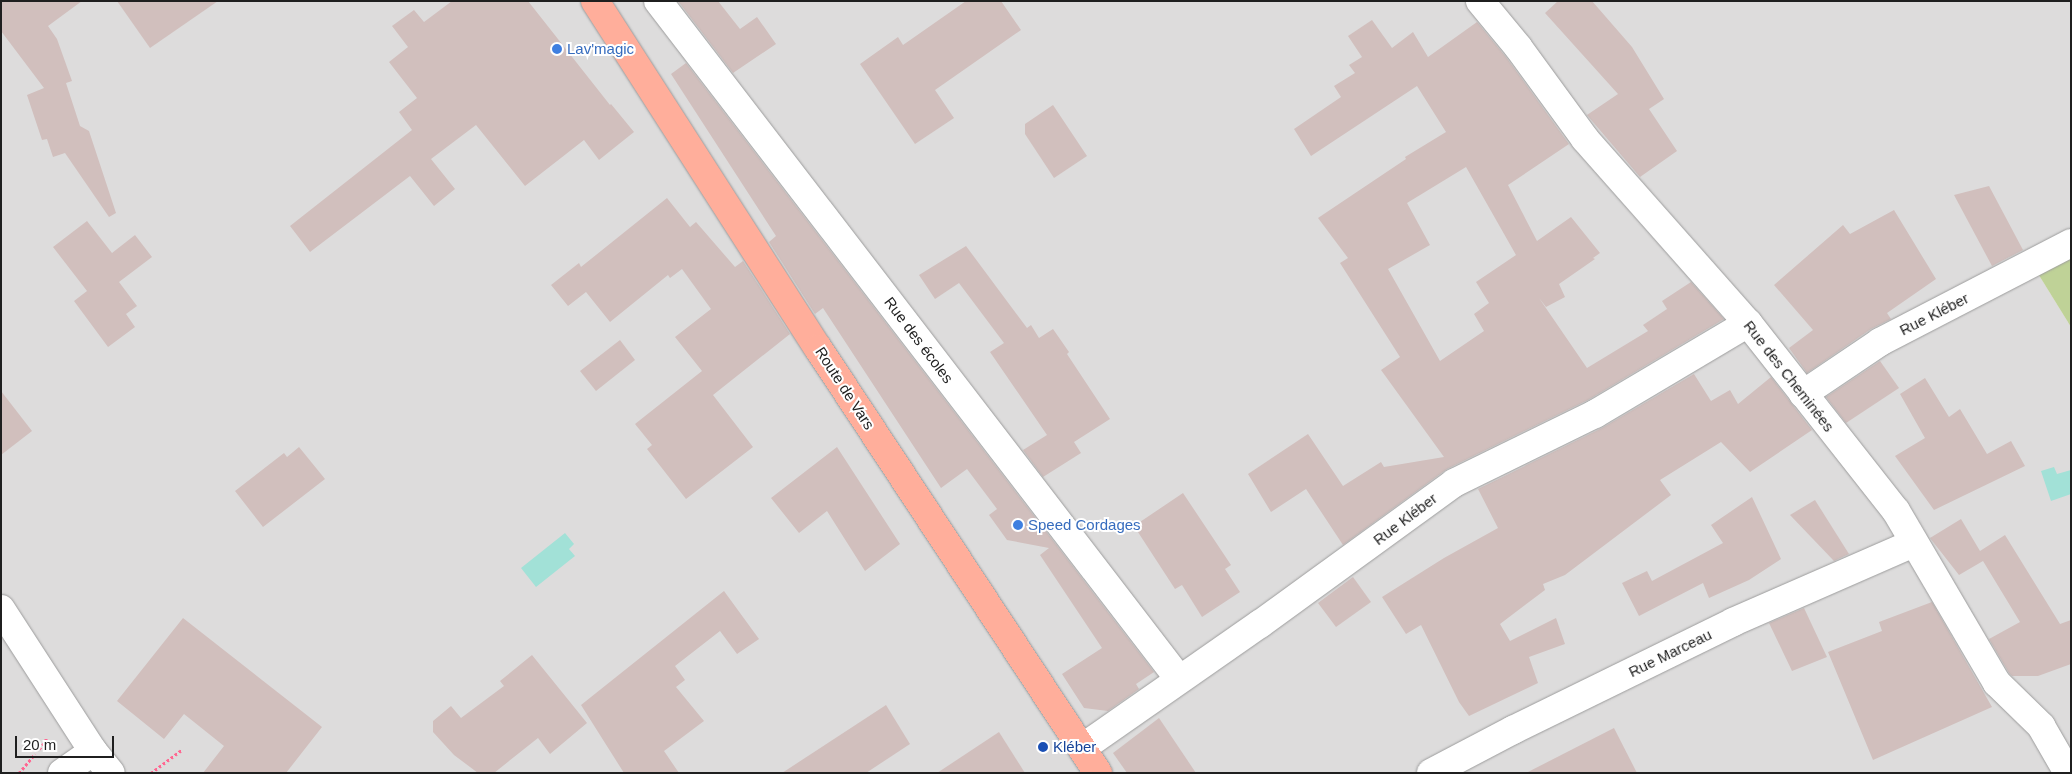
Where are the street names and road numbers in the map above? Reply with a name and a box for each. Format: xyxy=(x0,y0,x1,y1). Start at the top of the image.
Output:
street label: Rue Kléber xyxy=(1896,289,1972,339)
street label: Rue des écoles xyxy=(881,293,957,387)
street label: Rue des Cheminées xyxy=(1740,317,1838,435)
street label: Route de Vars xyxy=(812,343,878,433)
street label: Rue Kléber xyxy=(1370,489,1440,549)
street label: Rue Marceau xyxy=(1626,625,1714,681)

